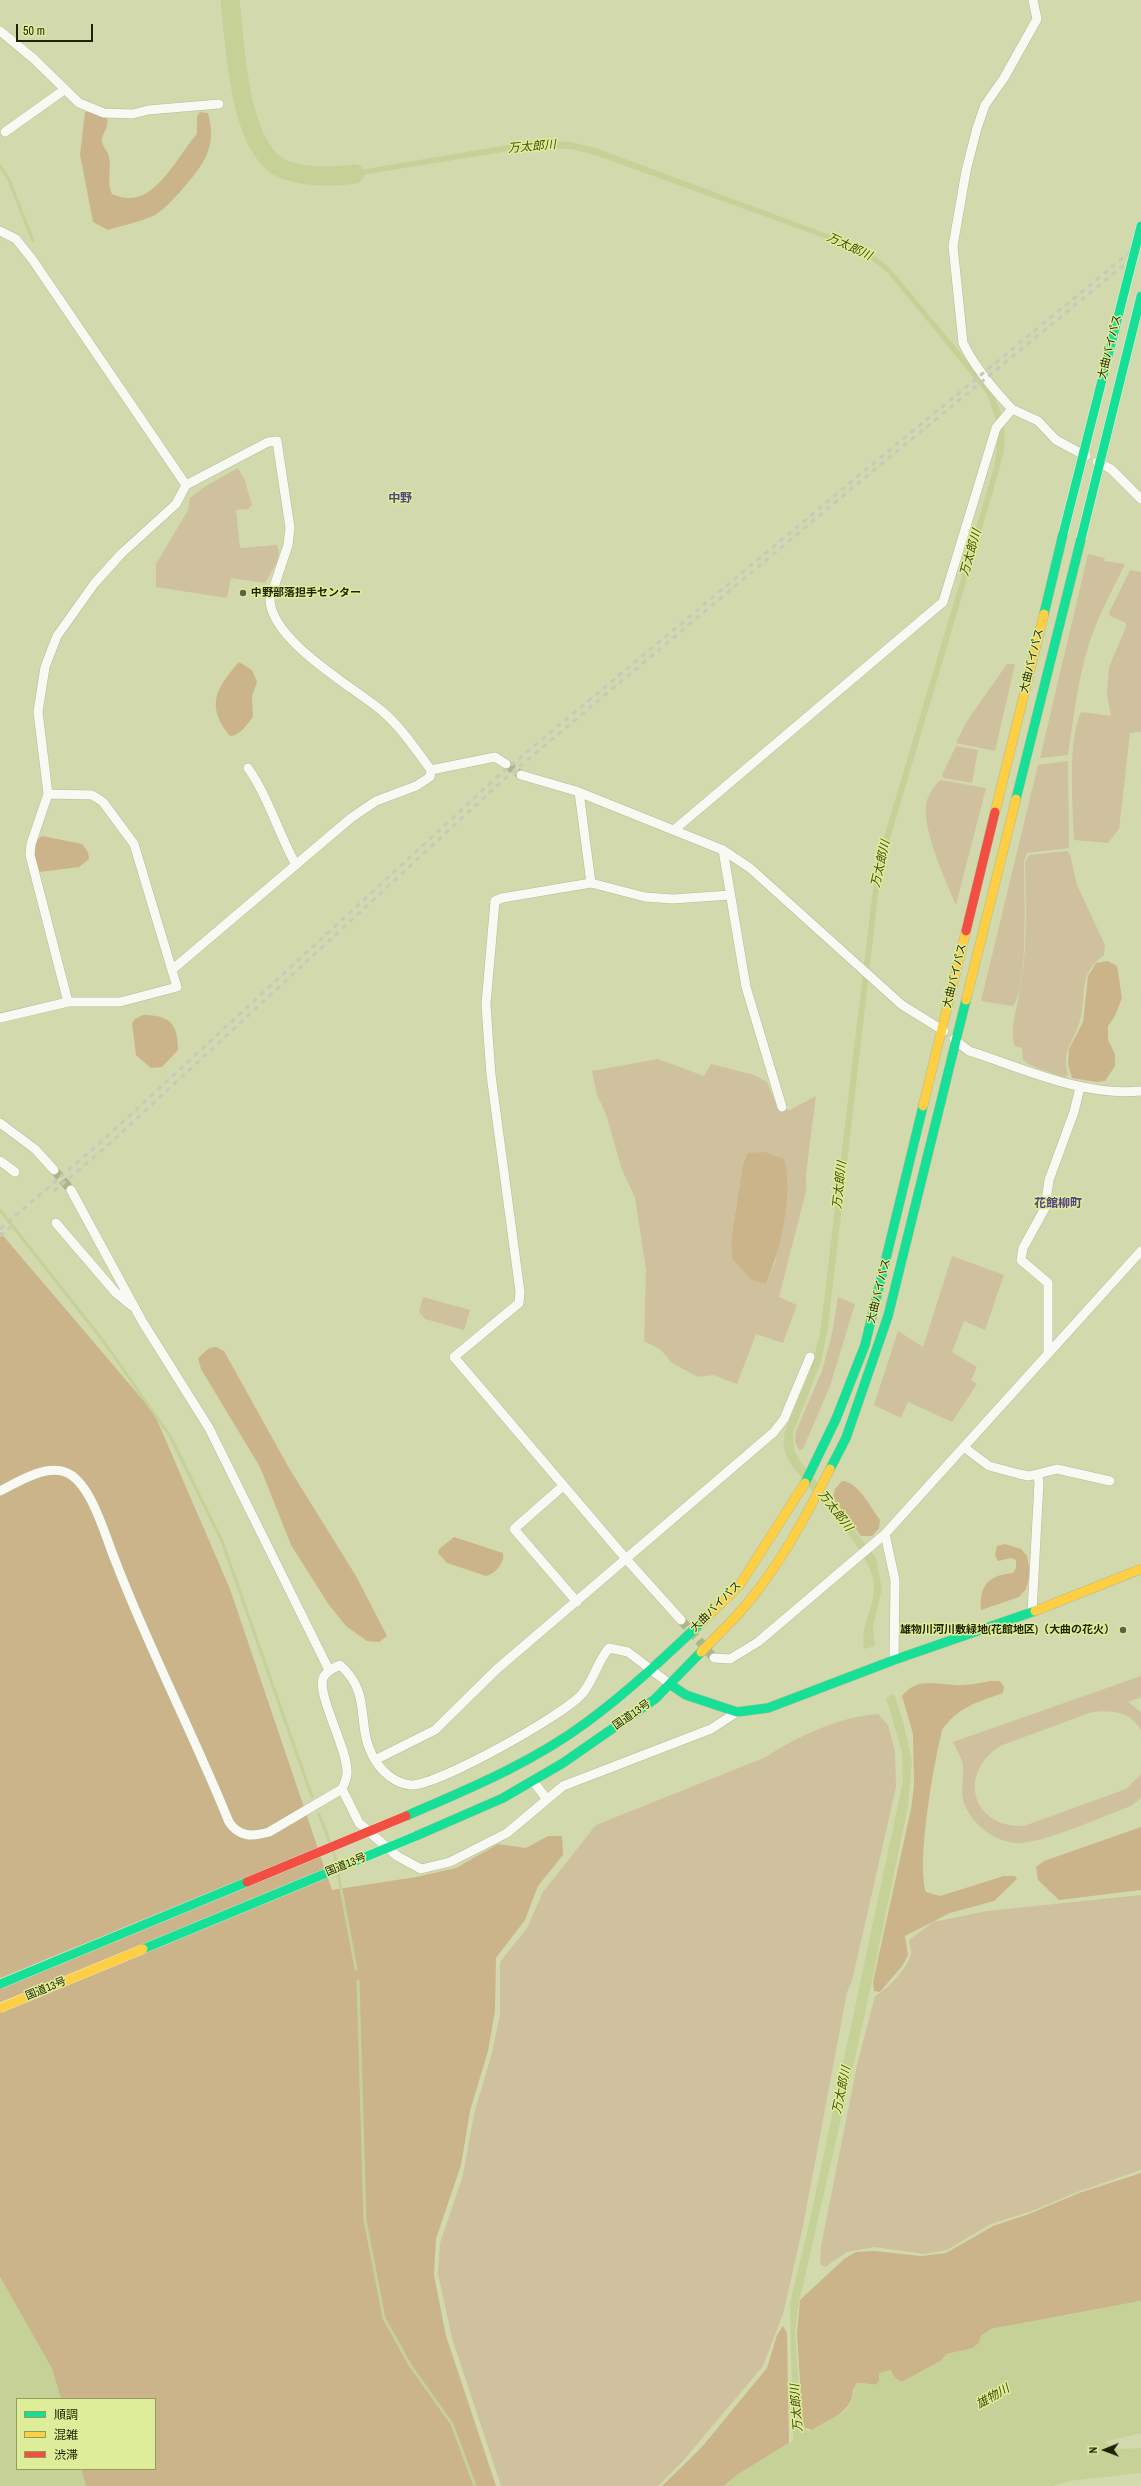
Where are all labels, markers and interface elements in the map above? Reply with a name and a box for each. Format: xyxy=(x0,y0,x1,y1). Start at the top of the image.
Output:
scale bar xyxy=(18,16,95,42)
text: 50 m xyxy=(23,23,45,39)
water label: 万太郎川 xyxy=(507,138,557,156)
water label: 万太郎川 xyxy=(824,230,874,264)
street label: 大曲バイパス xyxy=(1096,313,1124,381)
district label: 中野 xyxy=(388,492,412,506)
water label: 万太郎川 xyxy=(957,528,985,578)
place label: 中野部落担手センター xyxy=(251,586,361,600)
marker: 中野部落担手センター xyxy=(238,588,248,598)
street label: 大曲バイパス xyxy=(1018,627,1046,695)
water label: 万太郎川 xyxy=(869,839,893,889)
street label: 大曲バイパス xyxy=(941,942,969,1010)
water label: 万太郎川 xyxy=(830,1160,850,1210)
district label: 花館柳町 xyxy=(1034,1197,1082,1211)
street label: 大曲バイパス xyxy=(865,1257,893,1325)
water label: 万太郎川 xyxy=(815,1488,855,1534)
street label: 大曲バイパス xyxy=(688,1579,744,1635)
place label: 雄物川河川敷緑地(花館地区)（大曲の花火） xyxy=(900,1623,1115,1637)
marker: 雄物川河川敷緑地(花館地区)（大曲の花火） xyxy=(1118,1625,1128,1635)
street label: 国道13号 xyxy=(611,1697,653,1733)
street label: 国道13号 xyxy=(324,1851,368,1879)
street label: 国道13号 xyxy=(24,1975,68,2003)
water label: 万太郎川 xyxy=(830,2065,854,2115)
water label: 雄物川 xyxy=(974,2382,1012,2412)
water label: 万太郎川 xyxy=(788,2384,806,2432)
legend xyxy=(16,2398,156,2470)
text: 順調 xyxy=(54,2407,78,2423)
text: 混雑 xyxy=(54,2427,78,2443)
north arrow xyxy=(1085,2430,1125,2470)
text: 渋滞 xyxy=(54,2447,78,2463)
text: N xyxy=(1086,2447,1100,2454)

